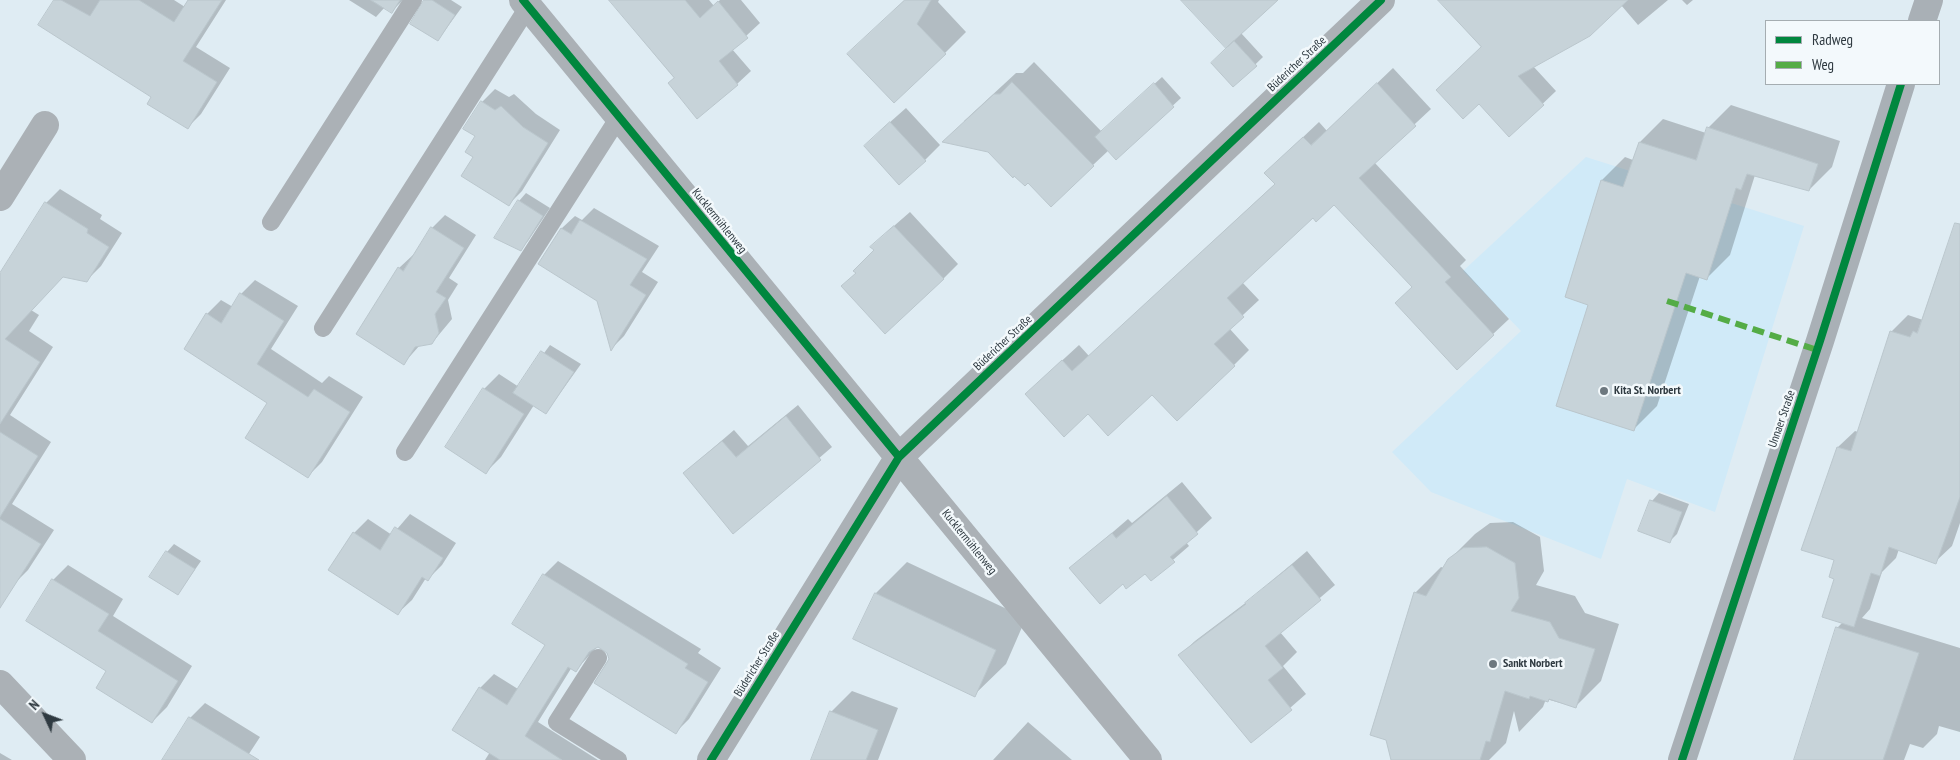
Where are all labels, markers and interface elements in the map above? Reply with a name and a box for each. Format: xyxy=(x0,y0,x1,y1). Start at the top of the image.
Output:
legend xyxy=(1765,20,1940,85)
text: Radweg xyxy=(1812,30,1853,49)
street label: Büdericher Straße xyxy=(1265,33,1329,95)
text: Weg xyxy=(1812,55,1834,74)
street label: Kucklermühlenweg xyxy=(688,186,750,256)
street label: Büdericher Straße xyxy=(971,312,1035,374)
place label: Kita St. Norbert xyxy=(1614,384,1681,398)
marker: Kita St. Norbert xyxy=(1598,385,1610,397)
street label: Unnaer Straße xyxy=(1765,388,1799,450)
street label: Kucklermühlenweg xyxy=(938,507,1000,577)
street label: Büdericher Straße xyxy=(731,629,783,699)
place label: Sankt Norbert xyxy=(1503,657,1563,671)
marker: Sankt Norbert xyxy=(1487,658,1499,670)
north arrow xyxy=(20,690,70,740)
text: N xyxy=(25,696,43,714)

